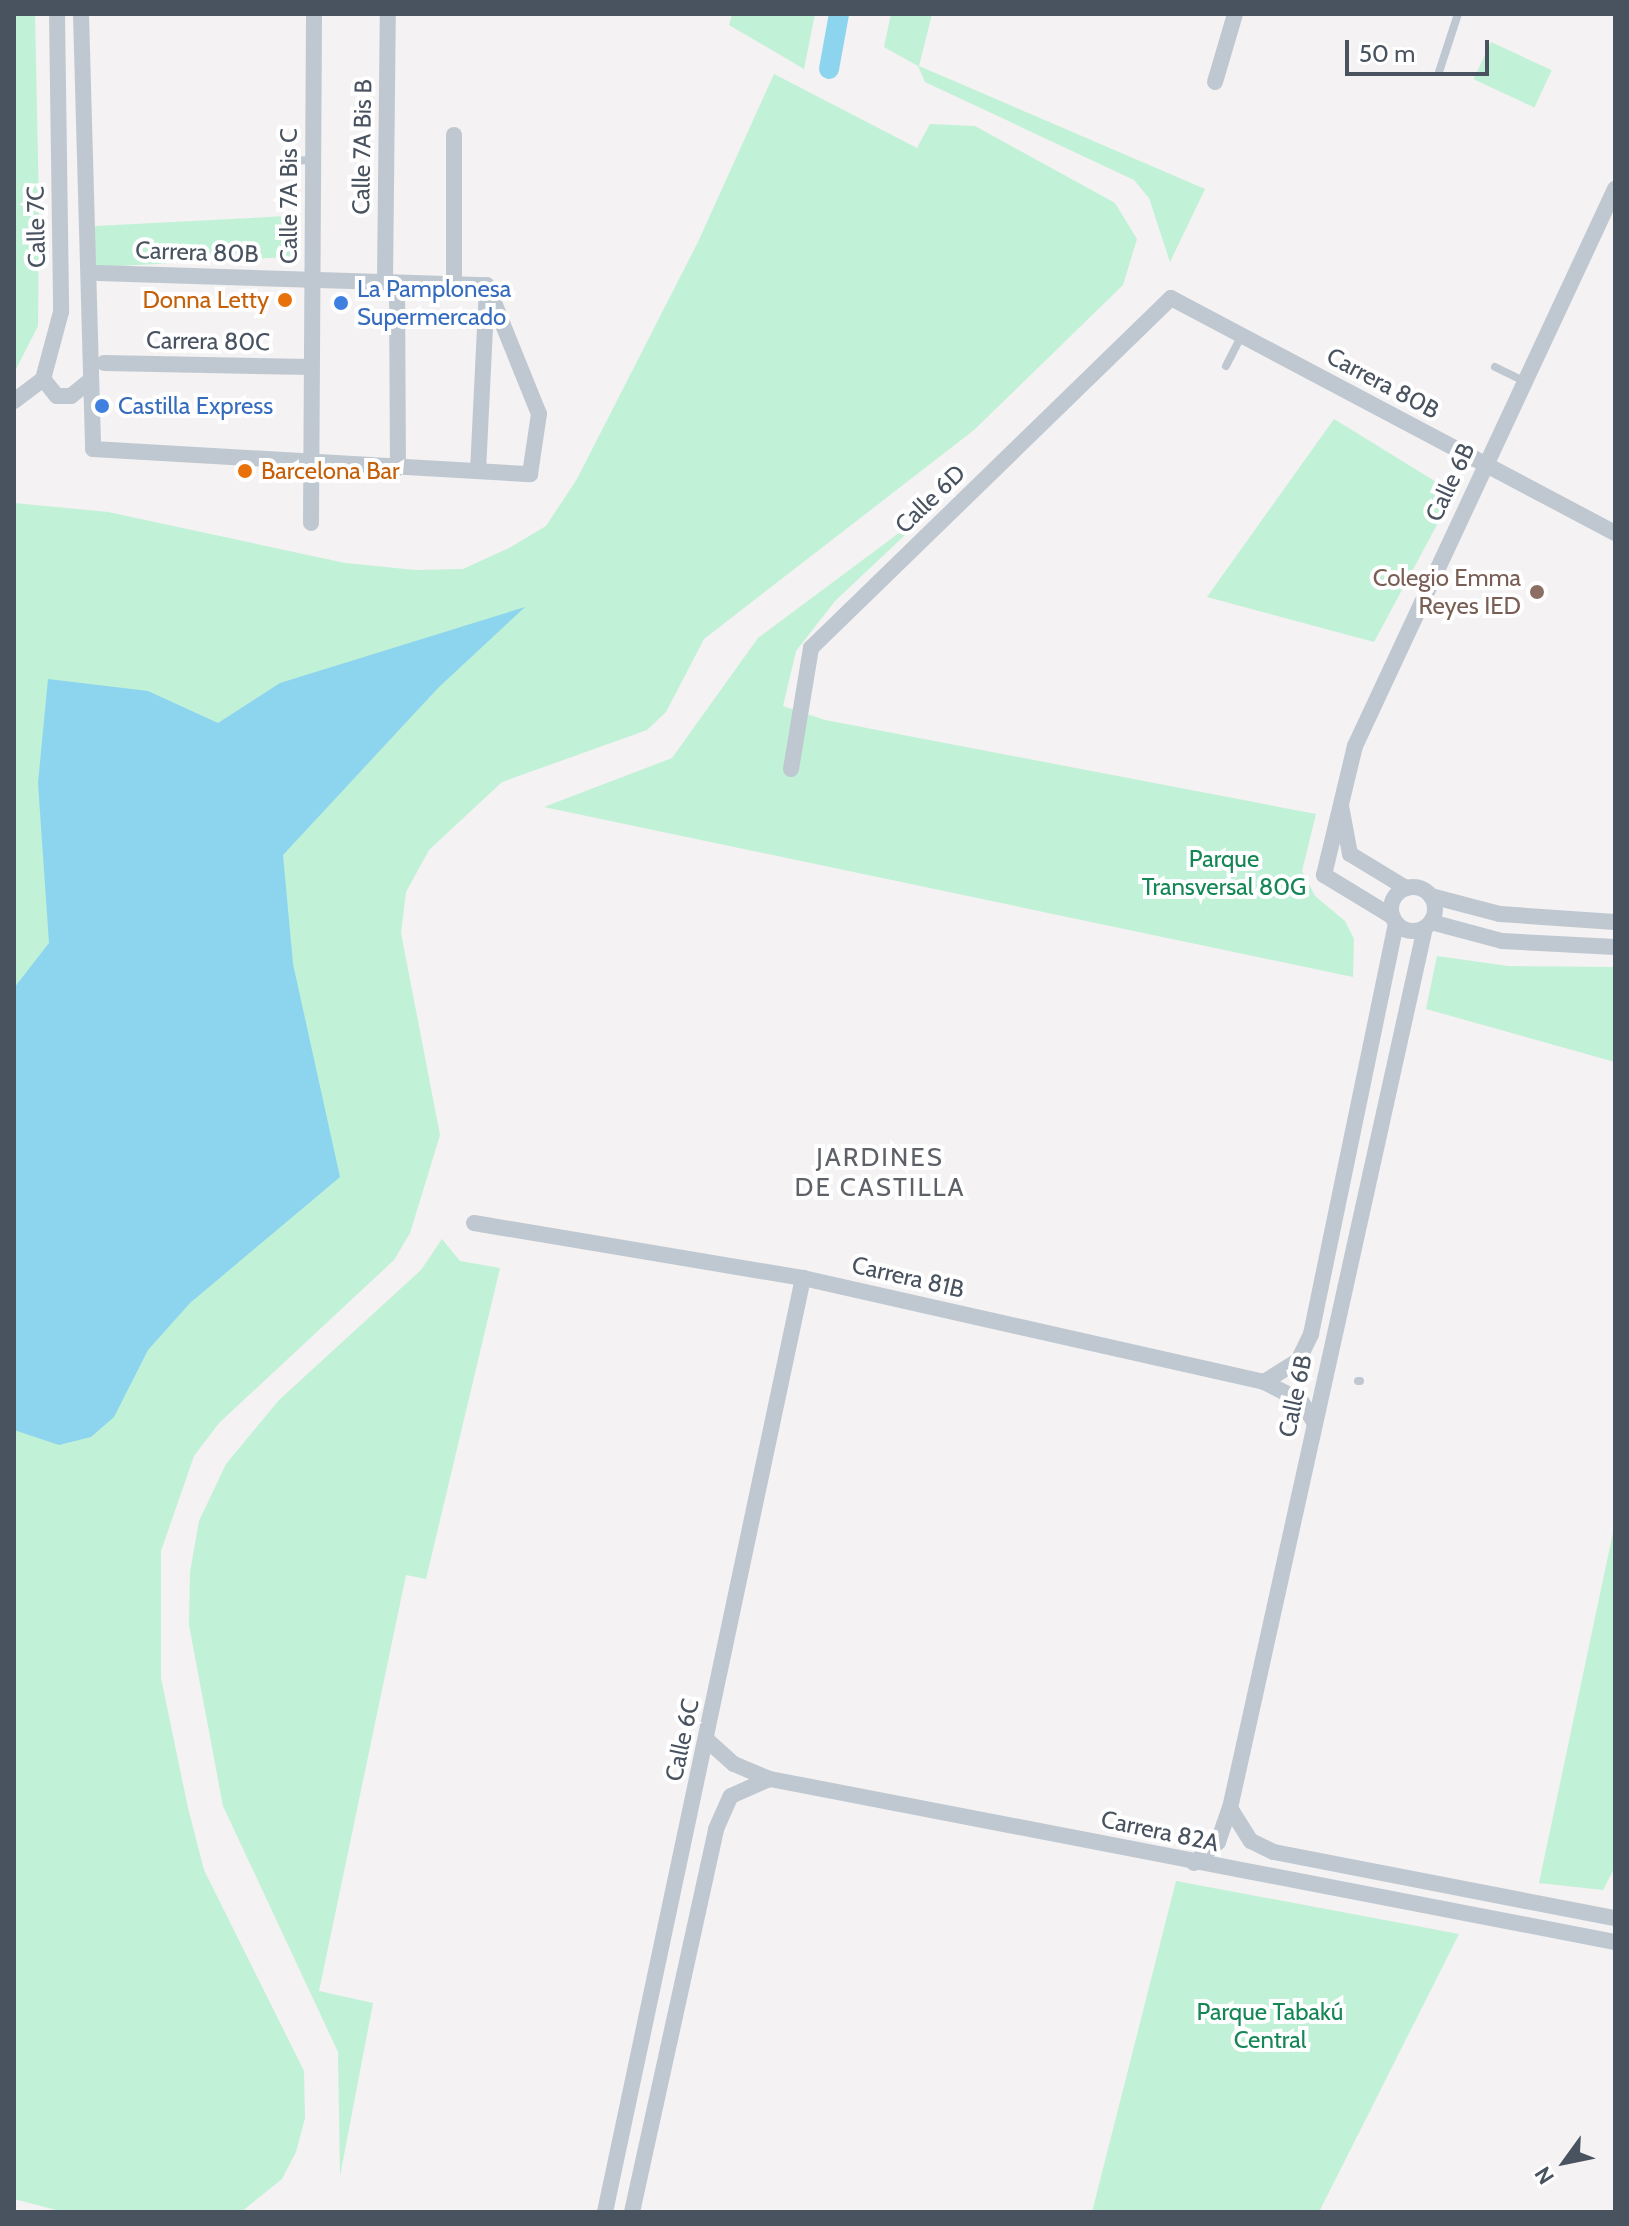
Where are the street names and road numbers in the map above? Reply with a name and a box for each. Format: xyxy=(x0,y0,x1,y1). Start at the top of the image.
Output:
street label: Calle 7A Bis B xyxy=(346,79,378,215)
street label: Calle 7A Bis C xyxy=(275,128,303,264)
street label: Calle 7C xyxy=(21,186,51,268)
street label: Carrera 80B xyxy=(135,235,259,269)
street label: Carrera 80C xyxy=(146,326,270,356)
street label: Carrera 80B xyxy=(1322,341,1444,425)
street label: Calle 6B xyxy=(1419,438,1481,526)
street label: Calle 6D xyxy=(889,459,971,539)
street label: Carrera 81B xyxy=(849,1250,967,1304)
street label: Calle 6B xyxy=(1272,1352,1318,1440)
street label: Calle 6C xyxy=(659,1696,705,1784)
street label: Carrera 82A xyxy=(1098,1804,1222,1858)

